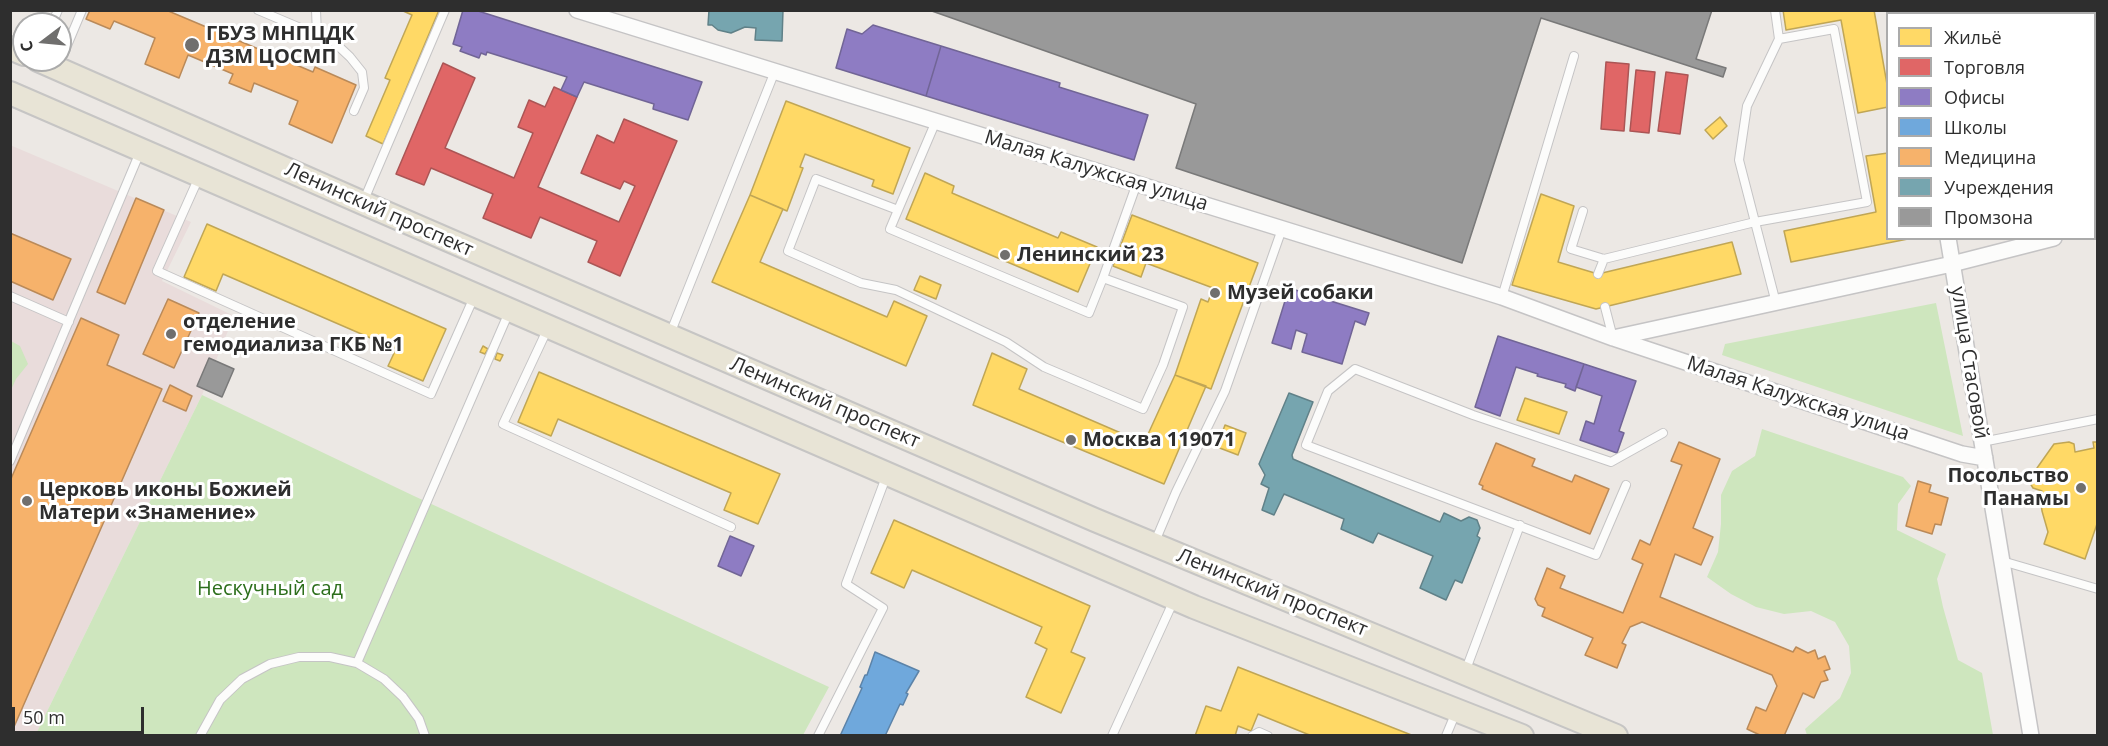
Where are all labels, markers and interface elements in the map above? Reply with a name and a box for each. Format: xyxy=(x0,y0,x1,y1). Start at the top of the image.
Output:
north arrow xyxy=(12,12,72,72)
legend xyxy=(1886,12,2096,240)
place label: ГБУЗ МНПЦДК ДЗМ ЦОСМП xyxy=(206,22,355,69)
text: Жильё xyxy=(1944,25,2002,49)
marker: ГБУЗ МНПЦДК ДЗМ ЦОСМП xyxy=(183,36,201,54)
text: С xyxy=(15,38,39,54)
text: Торговля xyxy=(1944,55,2025,79)
text: Офисы xyxy=(1944,85,2005,109)
text: Школы xyxy=(1944,115,2007,139)
street label: Малая Калужская улица xyxy=(981,126,1211,216)
text: Медицина xyxy=(1944,145,2036,169)
street label: Ленинский проспект xyxy=(281,158,477,262)
text: Учреждения xyxy=(1944,175,2054,199)
text: Промзона xyxy=(1944,205,2033,229)
place label: Ленинский 23 xyxy=(1017,243,1164,267)
marker: Ленинский 23 xyxy=(998,248,1012,262)
place label: Музей собаки xyxy=(1227,281,1374,305)
street label: улица Стасовой xyxy=(1945,285,1993,441)
marker: Музей собаки xyxy=(1208,286,1222,300)
place label: отделение гемодиализа ГКБ №1 xyxy=(183,310,404,357)
marker: отделение гемодиализа ГКБ №1 xyxy=(164,327,178,341)
street label: Ленинский проспект xyxy=(727,352,923,454)
street label: Малая Калужская улица xyxy=(1684,352,1912,446)
place label: Москва 119071 xyxy=(1083,428,1235,452)
marker: Москва 119071 xyxy=(1064,433,1078,447)
place label: Посольство Панамы xyxy=(1948,464,2069,511)
place label: Церковь иконы Божией Матери «Знамение» xyxy=(39,478,292,525)
marker: Посольство Панамы xyxy=(2074,481,2088,495)
marker: Церковь иконы Божией Матери «Знамение» xyxy=(20,494,34,508)
street label: Ленинский проспект xyxy=(1173,544,1371,642)
park label: Нескучный сад xyxy=(197,577,343,601)
scale bar xyxy=(15,695,147,733)
text: 50 m xyxy=(23,705,65,729)

